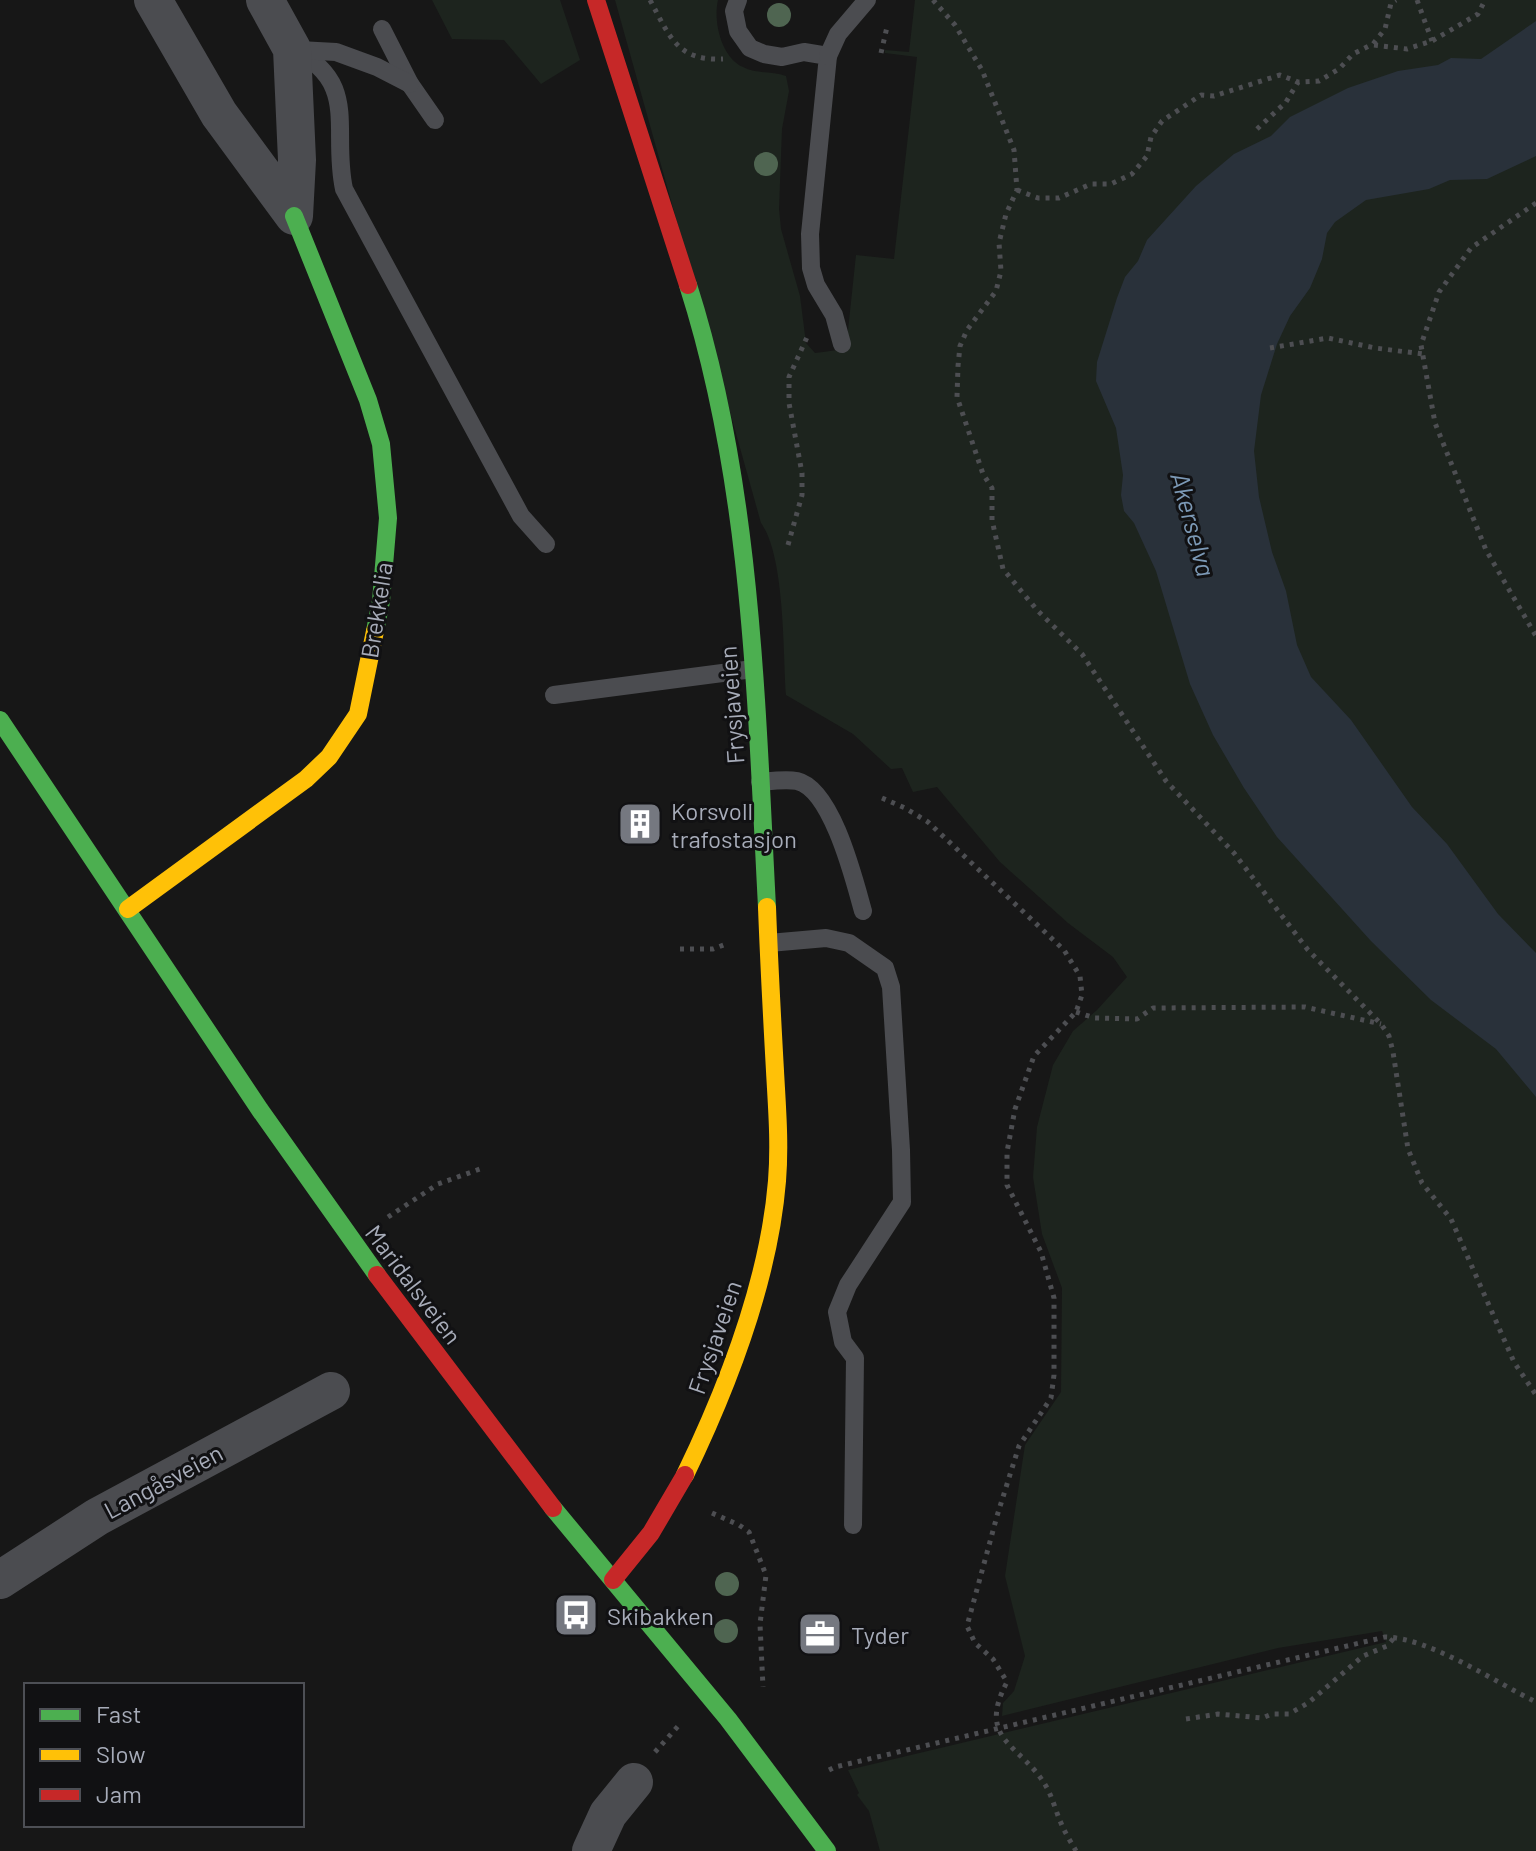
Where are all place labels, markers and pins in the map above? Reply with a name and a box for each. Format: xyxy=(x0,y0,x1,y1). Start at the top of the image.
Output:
place label: Korsvoll trafostasjon xyxy=(671,796,797,853)
building icon: Korsvoll trafostasjon xyxy=(616,800,664,848)
bus stop icon: Skibakken xyxy=(552,1591,600,1639)
place label: Skibakken xyxy=(607,1601,714,1630)
office icon: Tyder xyxy=(796,1610,844,1658)
place label: Tyder xyxy=(851,1620,909,1649)

